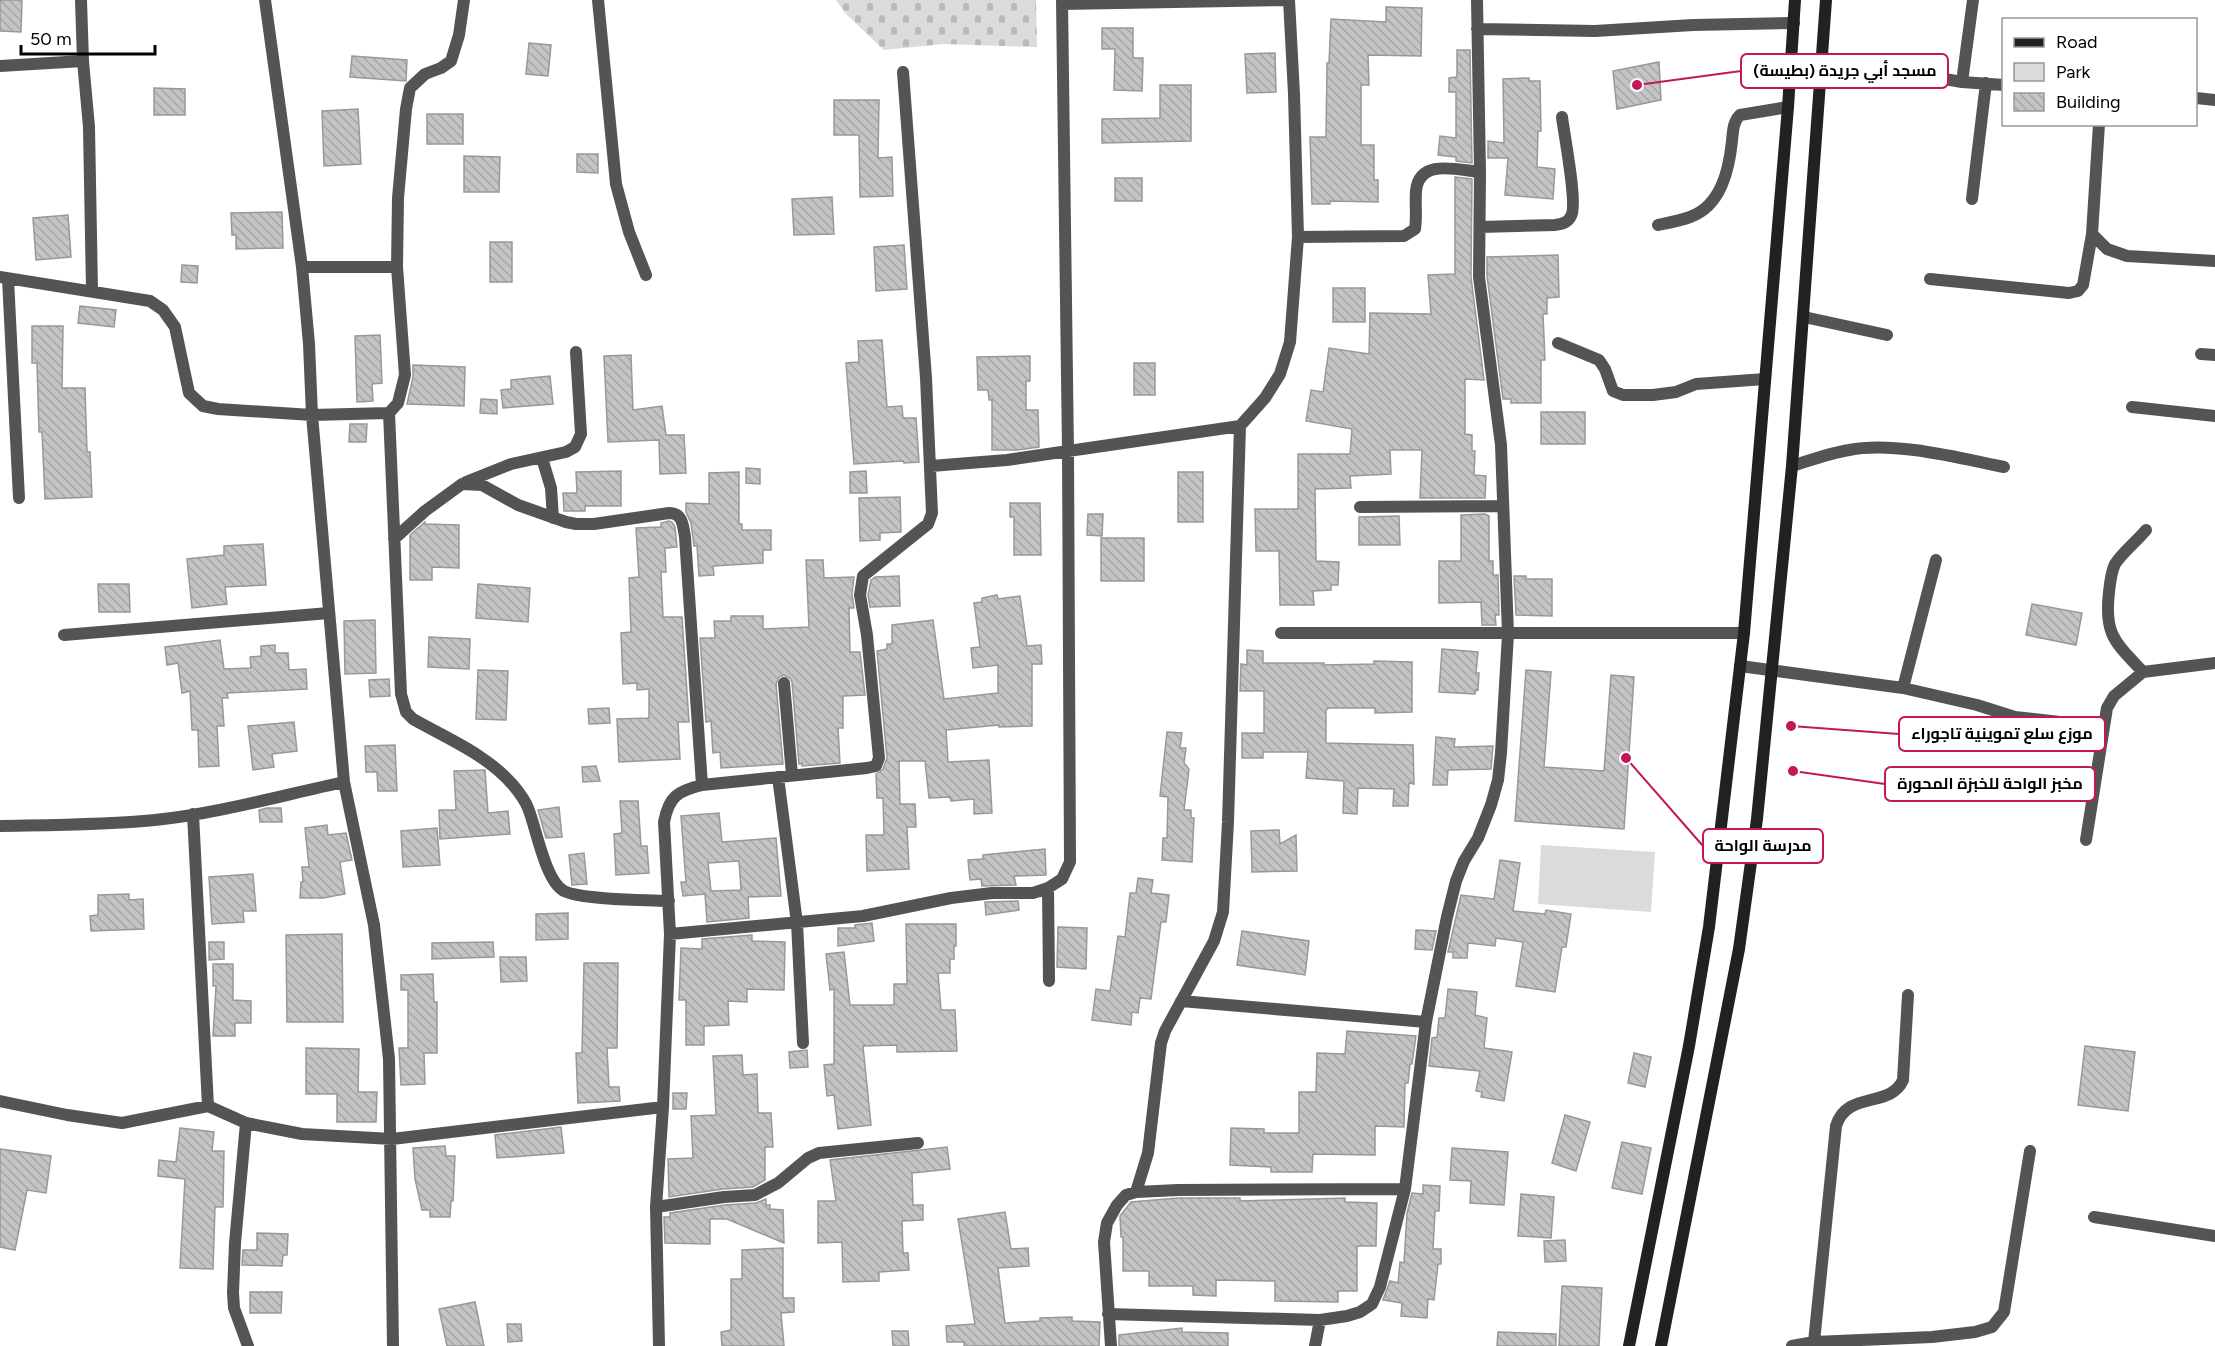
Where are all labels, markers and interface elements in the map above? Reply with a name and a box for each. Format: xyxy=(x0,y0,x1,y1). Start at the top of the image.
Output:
scale bar xyxy=(21,18,154,56)
legend xyxy=(2002,18,2197,126)
text: 50 m xyxy=(30,28,72,50)
text: Road xyxy=(2056,31,2097,53)
callout: مسجد أبي جريدة (بطيسة) xyxy=(1741,54,1948,88)
text: مسجد أبي جريدة (بطيسة) xyxy=(1753,60,1937,83)
text: Park xyxy=(2056,61,2091,83)
text: Building xyxy=(2056,91,2121,113)
callout: موزع سلع تموينية تاجوراء xyxy=(1899,717,2105,751)
text: موزع سلع تموينية تاجوراء xyxy=(1911,724,2093,744)
callout: مخبز الواحة للخبزة المحورة xyxy=(1885,767,2095,801)
text: مخبز الواحة للخبزة المحورة xyxy=(1897,774,2083,793)
callout: مدرسة الواحة xyxy=(1703,829,1823,863)
text: مدرسة الواحة xyxy=(1715,836,1811,855)

